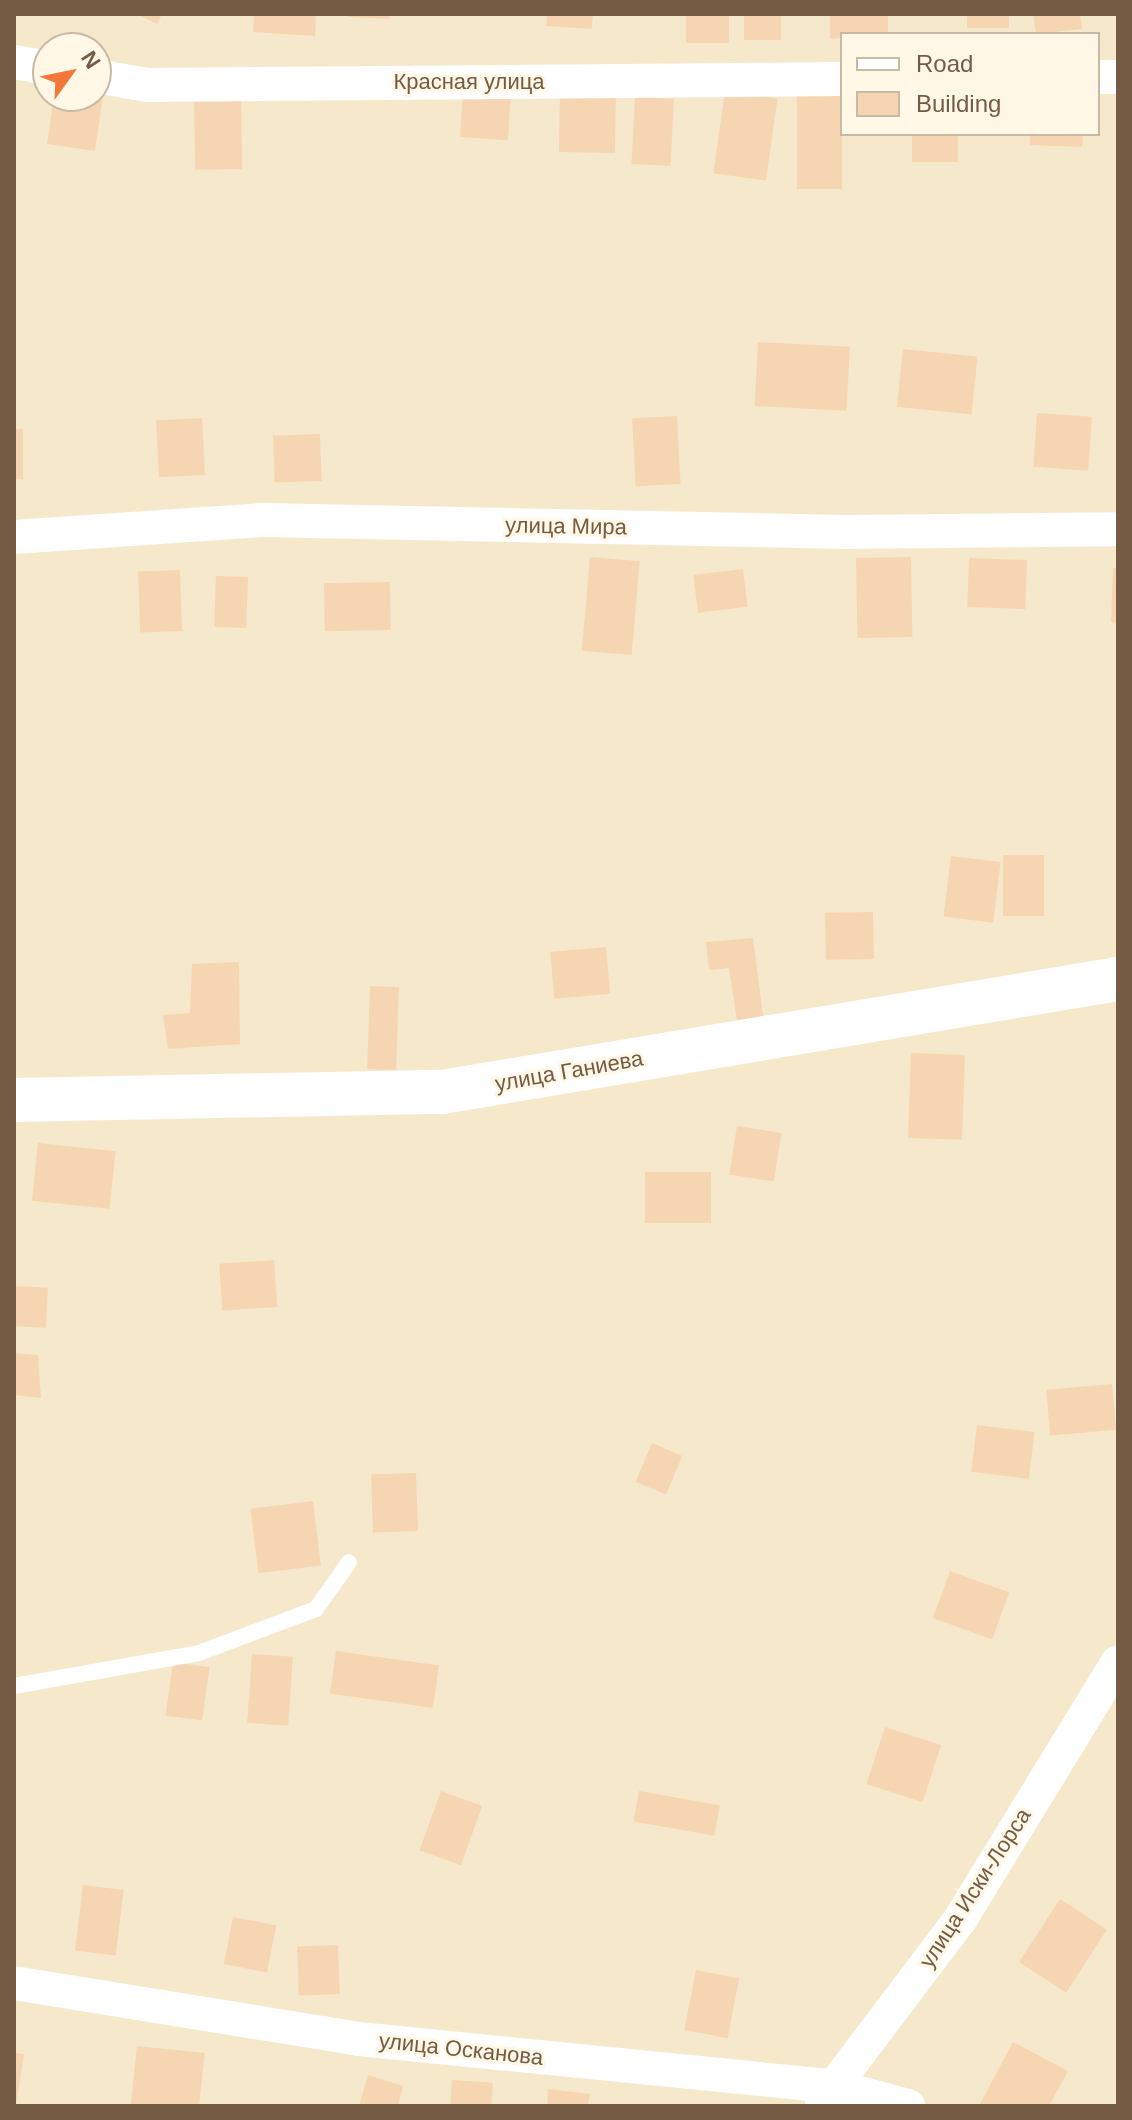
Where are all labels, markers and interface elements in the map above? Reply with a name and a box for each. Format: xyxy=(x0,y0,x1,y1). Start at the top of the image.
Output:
north arrow xyxy=(32,32,112,112)
legend xyxy=(840,32,1100,136)
text: N xyxy=(76,46,106,73)
text: Road xyxy=(916,50,973,77)
street label: Красная улица xyxy=(393,69,545,95)
text: Building xyxy=(916,90,1001,117)
street label: улица Мира xyxy=(505,512,627,540)
street label: улица Ганиева xyxy=(493,1045,645,1097)
street label: улица Иски-Лорса xyxy=(914,1803,1036,1973)
street label: улица Осканова xyxy=(378,2027,544,2071)

